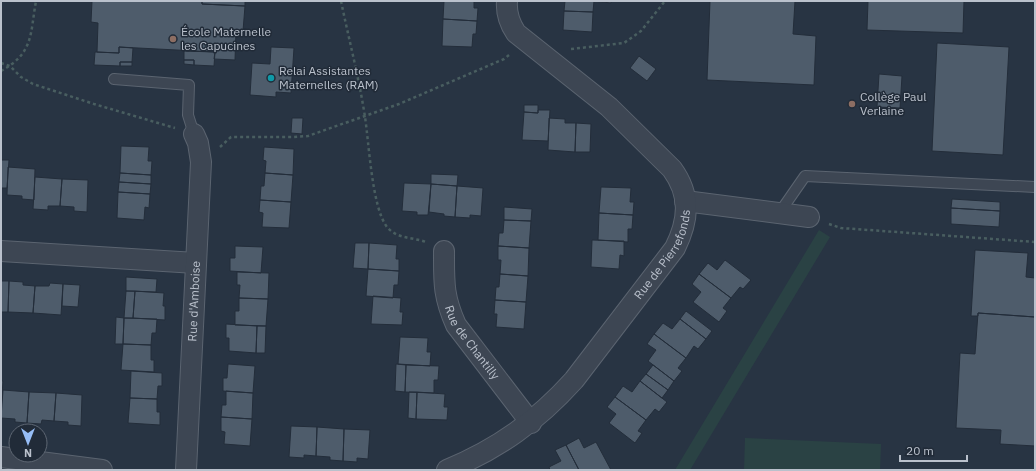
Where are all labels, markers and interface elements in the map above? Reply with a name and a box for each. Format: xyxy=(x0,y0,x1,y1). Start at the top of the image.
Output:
place label: École Maternelle les Capucines xyxy=(181,24,271,53)
marker: École Maternelle les Capucines xyxy=(168,34,178,44)
place label: Relai Assistantes Maternelles (RAM) xyxy=(279,63,379,92)
marker: Relai Assistantes Maternelles (RAM) xyxy=(266,73,276,83)
place label: Collège Paul Verlaine xyxy=(860,89,927,118)
marker: Collège Paul Verlaine xyxy=(847,99,857,109)
street label: Rue de Pierrefonds xyxy=(631,209,693,302)
street label: Rue d'Amboise xyxy=(184,260,203,342)
street label: Rue de Chantilly xyxy=(442,303,503,382)
north arrow xyxy=(8,423,48,463)
scale bar xyxy=(900,437,967,463)
text: 20 m xyxy=(906,443,934,458)
text: N xyxy=(24,446,32,460)

